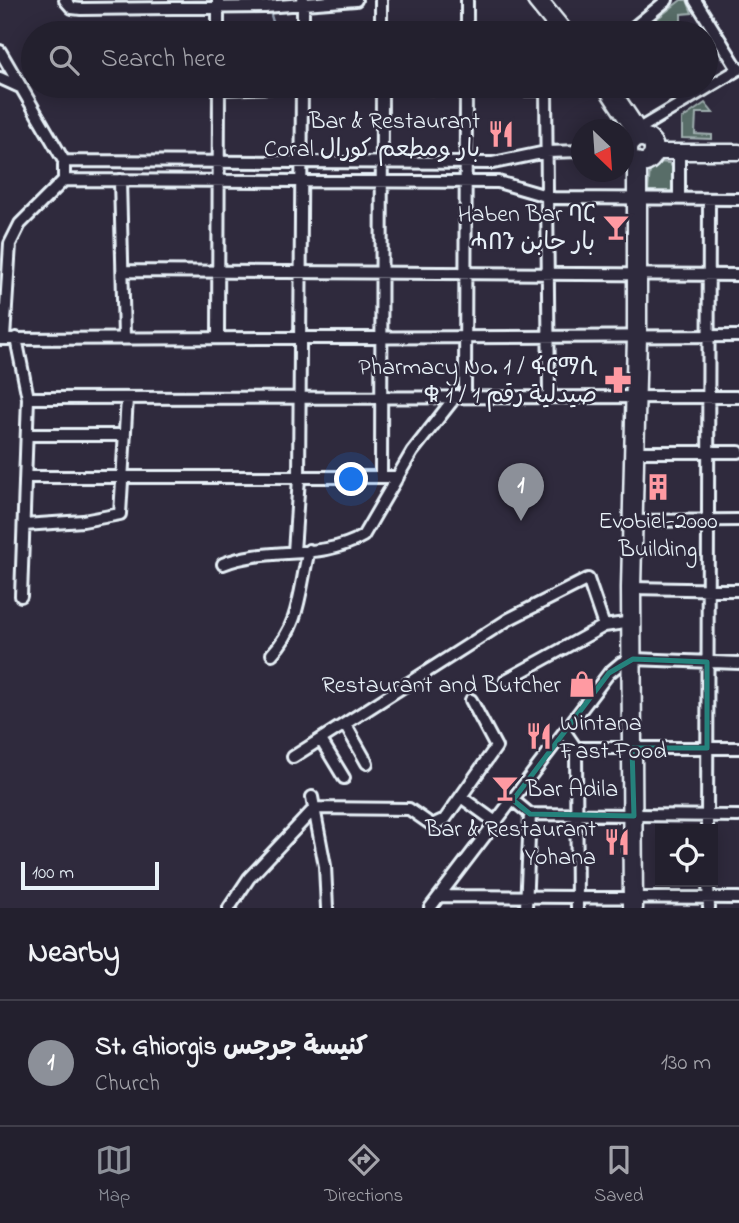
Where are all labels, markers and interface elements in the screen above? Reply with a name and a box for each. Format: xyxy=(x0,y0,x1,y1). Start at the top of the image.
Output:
search box xyxy=(21,21,718,98)
icon: search xyxy=(45,41,83,79)
text: Search here xyxy=(101,41,226,79)
place label: Bar & Restaurant Coral بار ومطعم كورال xyxy=(264,105,480,168)
restaurant icon: Bar & Restaurant Coral بار ومطعم كورال xyxy=(486,119,516,149)
north arrow xyxy=(571,119,634,182)
place label: Haben Bar ባር ሓበን بار حابن xyxy=(458,198,595,261)
bar icon: Haben Bar ባር ሓበን بار حابن xyxy=(601,212,631,242)
place label: Pharmacy No. 1 / ፋርማሲ ቁ 1 / صيدلية رقم 1 xyxy=(358,351,597,414)
pharmacy icon: Pharmacy No. 1 / ፋርማሲ ቁ 1 / صيدلية رقم 1 xyxy=(603,365,633,395)
your location xyxy=(334,462,368,496)
pin: 1 xyxy=(498,463,544,521)
building icon: Evobiel-2000 Building xyxy=(643,472,673,502)
place label: Evobiel-2000 Building xyxy=(598,505,718,568)
place label: Restaurant and Butcher xyxy=(321,669,562,704)
shop icon: Restaurant and Butcher xyxy=(567,669,597,699)
place label: Wintana Fast Food xyxy=(559,707,667,770)
restaurant icon: Wintana Fast Food xyxy=(524,721,554,751)
bar icon: Bar Adila xyxy=(490,773,520,803)
place label: Bar Adila xyxy=(525,773,618,808)
place label: Bar & Restaurant Yohana xyxy=(424,813,596,876)
map controls xyxy=(655,824,718,887)
button: locate xyxy=(655,824,718,887)
restaurant icon: Bar & Restaurant Yohana xyxy=(602,827,632,857)
scale bar xyxy=(21,859,159,891)
text: 100 m xyxy=(32,860,74,887)
text: Nearby xyxy=(28,932,120,976)
text: St. Ghiorgis كنيسة جرجس xyxy=(95,1029,368,1067)
text: 1 xyxy=(47,1047,55,1080)
text: 130 m xyxy=(661,1047,711,1080)
text: Church xyxy=(95,1068,160,1101)
tab: Map xyxy=(95,1141,133,1210)
tab: Directions xyxy=(324,1141,403,1210)
tab: Saved xyxy=(594,1141,644,1210)

